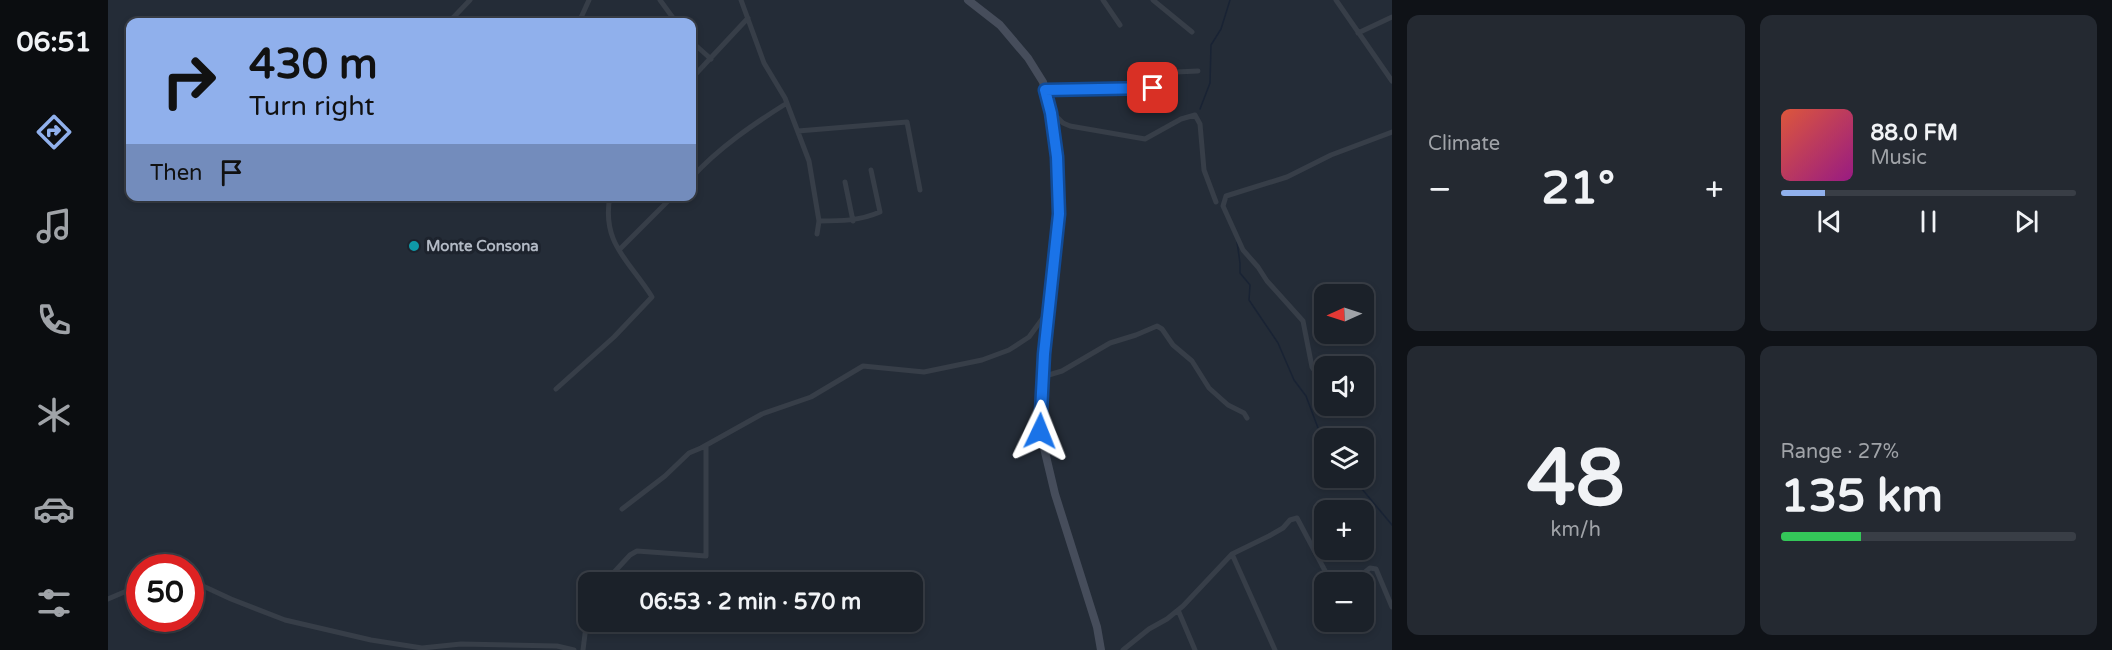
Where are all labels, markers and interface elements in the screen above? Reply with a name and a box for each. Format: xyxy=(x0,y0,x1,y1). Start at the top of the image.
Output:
text: 06:51 xyxy=(17,26,91,59)
text: 430 m xyxy=(249,39,378,90)
icon: right xyxy=(150,42,228,120)
pin xyxy=(1127,62,1178,113)
icon: arrive xyxy=(1136,71,1169,104)
text: Turn right xyxy=(249,90,375,123)
icon: directions xyxy=(33,111,75,153)
text: 88.0 FM xyxy=(1871,120,1958,146)
text: Climate xyxy=(1428,132,1500,156)
text: Music xyxy=(1871,146,1927,170)
icon: arrive xyxy=(215,156,248,189)
text: Then xyxy=(150,160,203,186)
text: 21° xyxy=(1541,162,1615,216)
text: − xyxy=(1428,170,1452,209)
text: + xyxy=(1705,170,1723,209)
icon: music xyxy=(33,205,75,247)
icon: previous xyxy=(1813,205,1846,238)
icon: pause xyxy=(1912,205,1945,238)
icon: next xyxy=(2010,205,2043,238)
place label: Monte Consona xyxy=(426,237,539,255)
marker: Monte Consona xyxy=(407,239,421,253)
north arrow xyxy=(1314,284,1374,344)
map controls xyxy=(1314,284,1374,632)
icon: phone xyxy=(33,299,75,341)
button: sound xyxy=(1314,356,1374,416)
icon: climate xyxy=(33,394,75,436)
position arrow xyxy=(1008,399,1072,463)
button: layers xyxy=(1314,428,1374,488)
text: 48 xyxy=(1527,432,1625,526)
text: Range · 27% xyxy=(1781,440,1899,464)
text: 135 km xyxy=(1781,470,1943,524)
icon: car xyxy=(33,488,75,530)
button: + xyxy=(1314,500,1374,560)
text: km/h xyxy=(1551,518,1601,542)
speed limit sign: 50 xyxy=(126,554,204,632)
button: − xyxy=(1314,572,1374,632)
icon: filters xyxy=(33,582,75,624)
text: 06:53 · 2 min · 570 m xyxy=(640,589,861,615)

